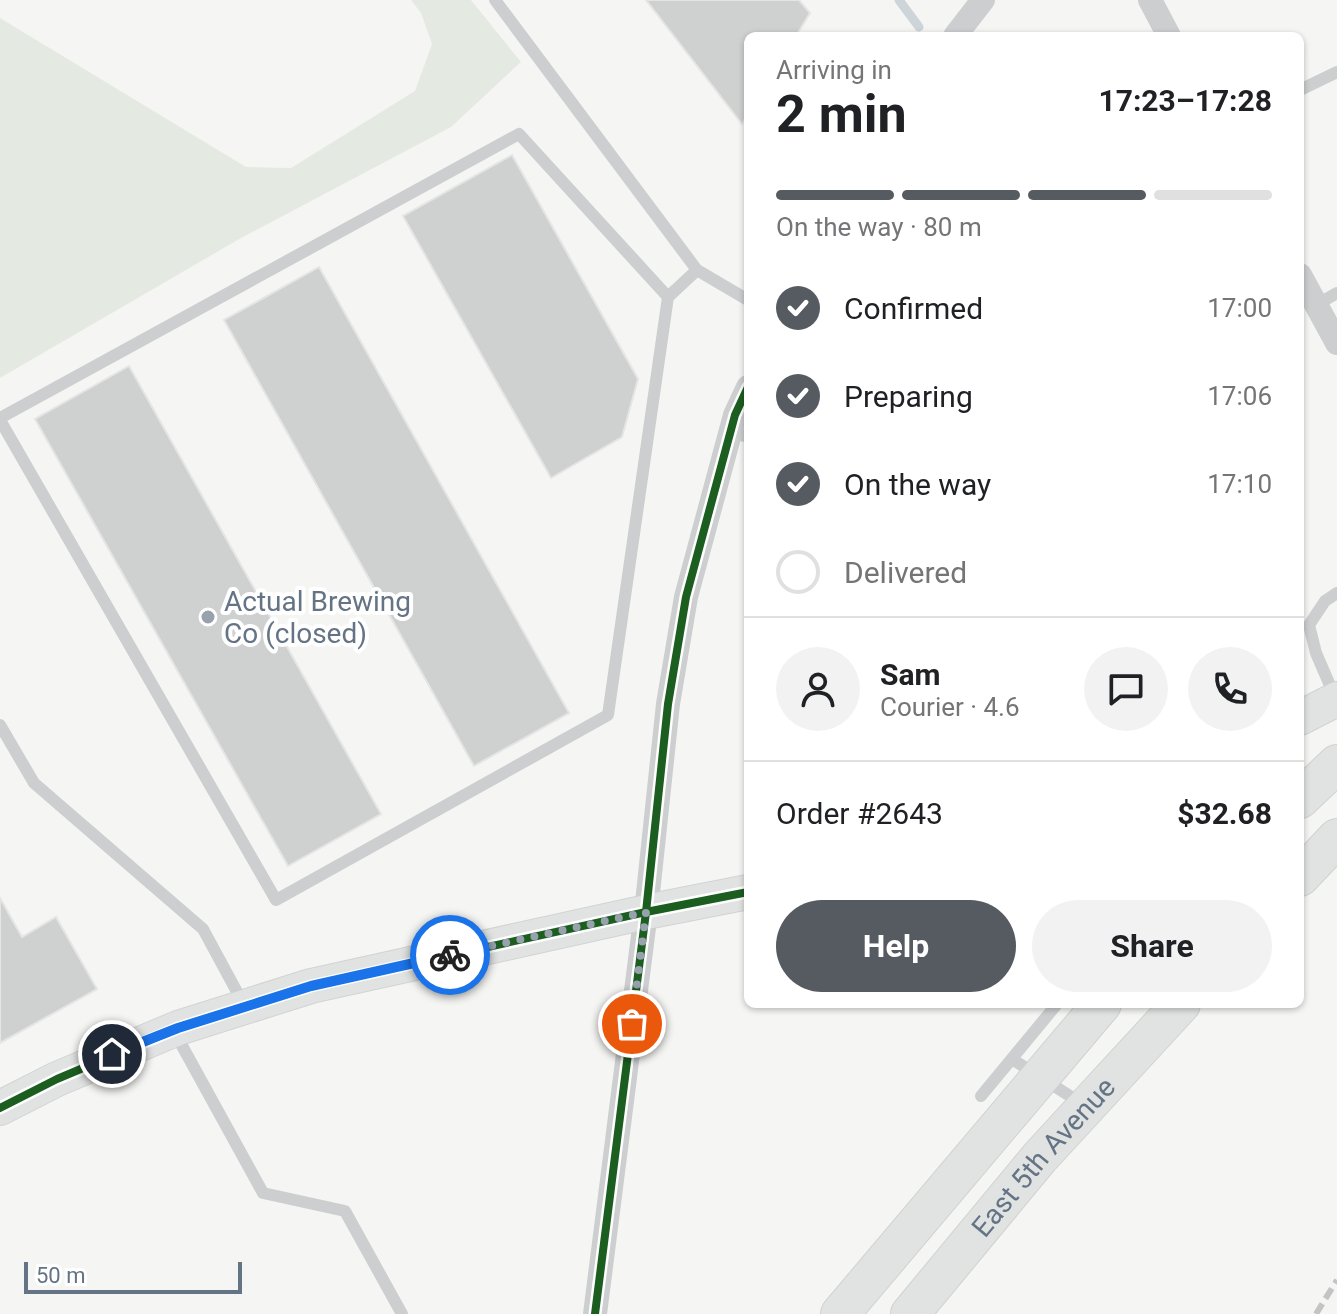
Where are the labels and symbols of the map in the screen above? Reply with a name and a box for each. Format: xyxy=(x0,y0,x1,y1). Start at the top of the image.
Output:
place label: Actual Brewing Co (closed) xyxy=(224,585,411,650)
marker: Actual Brewing Co (closed) xyxy=(199,608,217,626)
courier xyxy=(410,915,490,995)
pin xyxy=(598,990,666,1058)
pin xyxy=(78,1020,146,1088)
street label: East 5th Avenue xyxy=(965,1070,1122,1243)
scale bar xyxy=(24,1258,242,1294)

